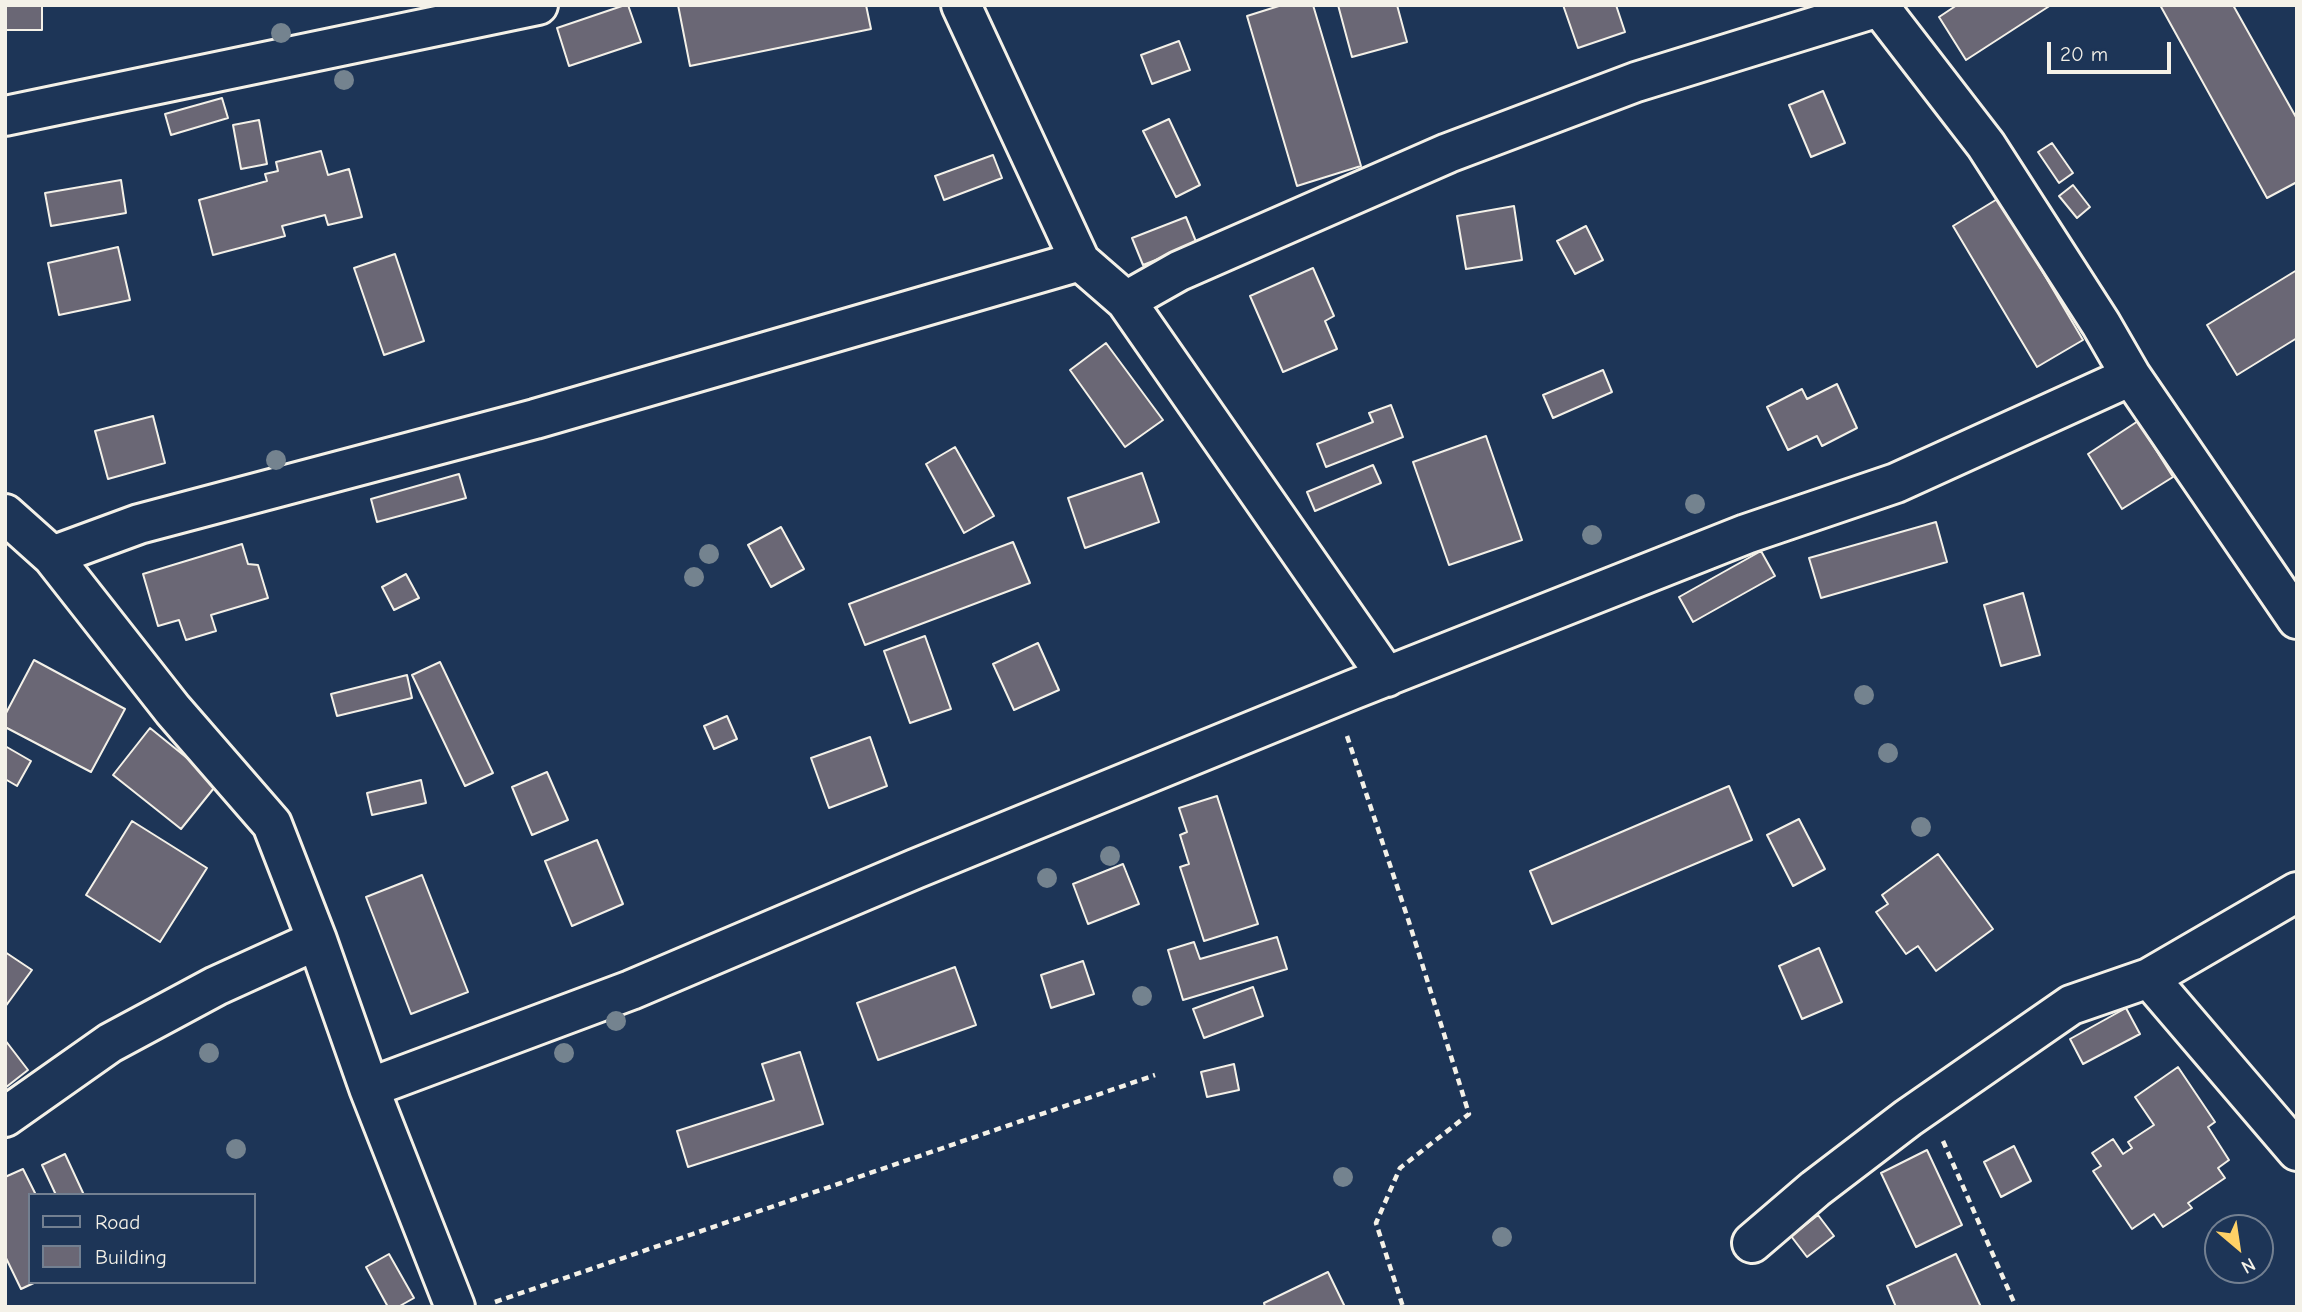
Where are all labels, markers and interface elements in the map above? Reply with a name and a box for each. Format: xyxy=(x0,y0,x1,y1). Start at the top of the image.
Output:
scale bar xyxy=(2050,28,2174,72)
text: 20 m xyxy=(2060,42,2108,66)
legend xyxy=(28,1193,256,1284)
text: Road xyxy=(95,1210,140,1234)
north arrow xyxy=(2204,1214,2274,1284)
text: Building xyxy=(95,1245,167,1269)
text: N xyxy=(2237,1253,2259,1278)

